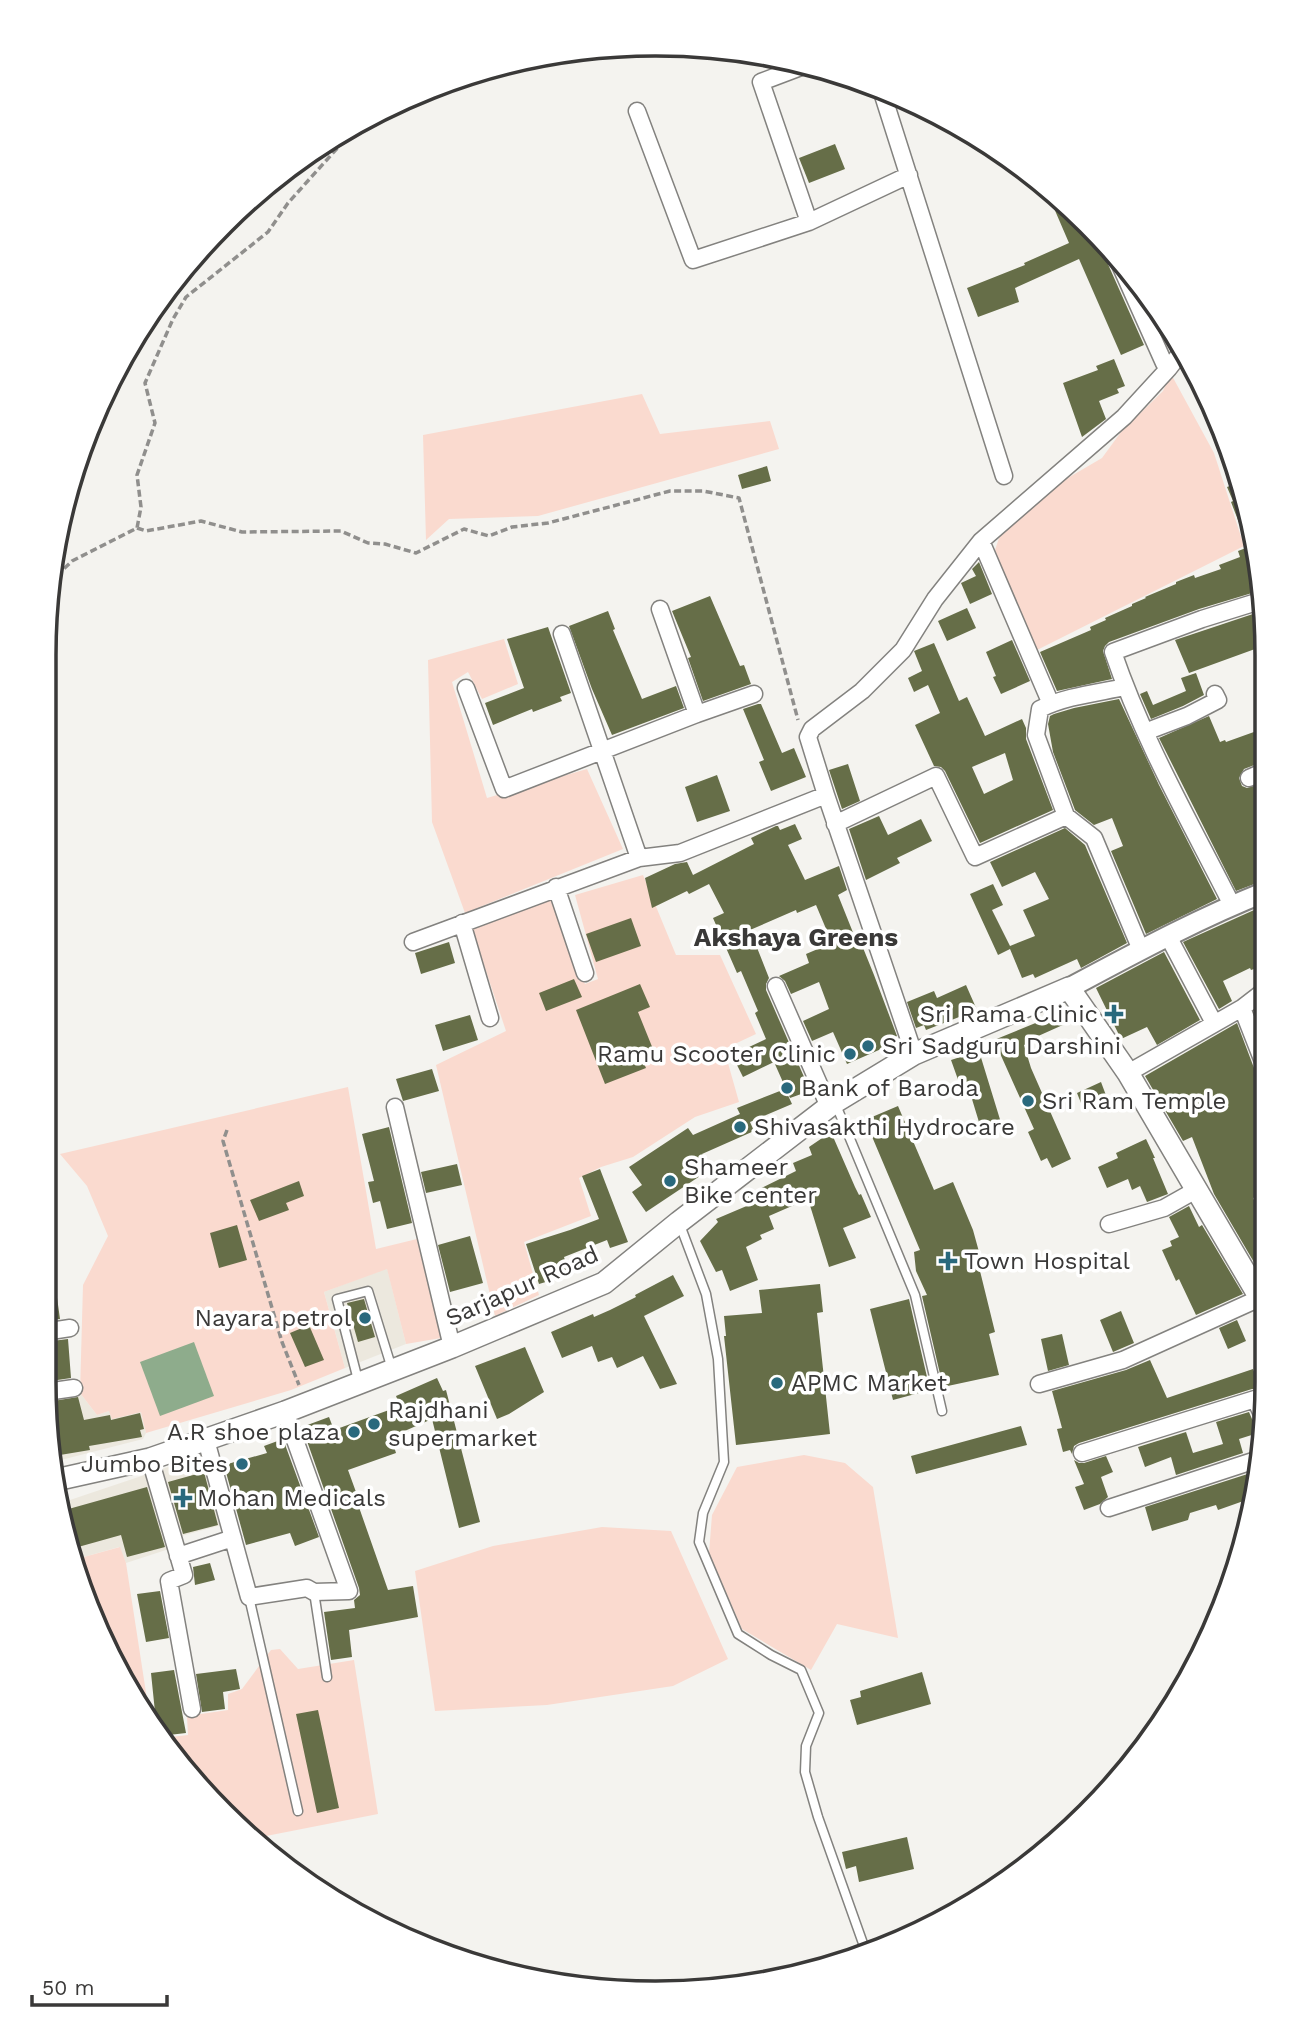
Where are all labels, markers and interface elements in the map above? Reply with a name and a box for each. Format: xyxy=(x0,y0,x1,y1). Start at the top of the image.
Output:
district label: Akshaya Greens xyxy=(694,922,898,952)
place label: Sri Rama Clinic xyxy=(920,1000,1098,1028)
marker: Sri Rama Clinic xyxy=(1104,1004,1124,1024)
place label: Sri Sadguru Darshini xyxy=(882,1032,1121,1060)
marker: Sri Sadguru Darshini xyxy=(860,1038,876,1054)
place label: Ramu Scooter Clinic xyxy=(597,1040,836,1068)
marker: Ramu Scooter Clinic xyxy=(842,1046,858,1062)
place label: Bank of Baroda xyxy=(801,1074,979,1102)
marker: Bank of Baroda xyxy=(779,1080,795,1096)
place label: Sri Ram Temple xyxy=(1042,1087,1226,1115)
marker: Sri Ram Temple xyxy=(1020,1093,1036,1109)
place label: Shivasakthi Hydrocare xyxy=(754,1113,1015,1141)
marker: Shivasakthi Hydrocare xyxy=(732,1119,748,1135)
place label: Shameer Bike center xyxy=(684,1153,817,1209)
marker: Shameer Bike center xyxy=(662,1173,678,1189)
street label: Sarjapur Road xyxy=(441,1240,603,1332)
place label: Town Hospital xyxy=(964,1247,1131,1275)
marker: Town Hospital xyxy=(938,1251,958,1271)
place label: Nayara petrol xyxy=(195,1304,352,1332)
marker: Nayara petrol xyxy=(357,1310,373,1326)
place label: APMC Market xyxy=(791,1369,947,1397)
marker: APMC Market xyxy=(769,1375,785,1391)
place label: Rajdhani supermarket xyxy=(388,1396,537,1452)
marker: Rajdhani supermarket xyxy=(366,1416,382,1432)
place label: A.R shoe plaza xyxy=(167,1418,340,1446)
marker: A.R shoe plaza xyxy=(346,1424,362,1440)
place label: Jumbo Bites xyxy=(81,1450,228,1478)
marker: Jumbo Bites xyxy=(234,1456,250,1472)
place label: Mohan Medicals xyxy=(197,1484,386,1512)
marker: Mohan Medicals xyxy=(175,1490,191,1506)
scale bar xyxy=(32,1964,166,2008)
text: 50 m xyxy=(42,1975,94,2000)

